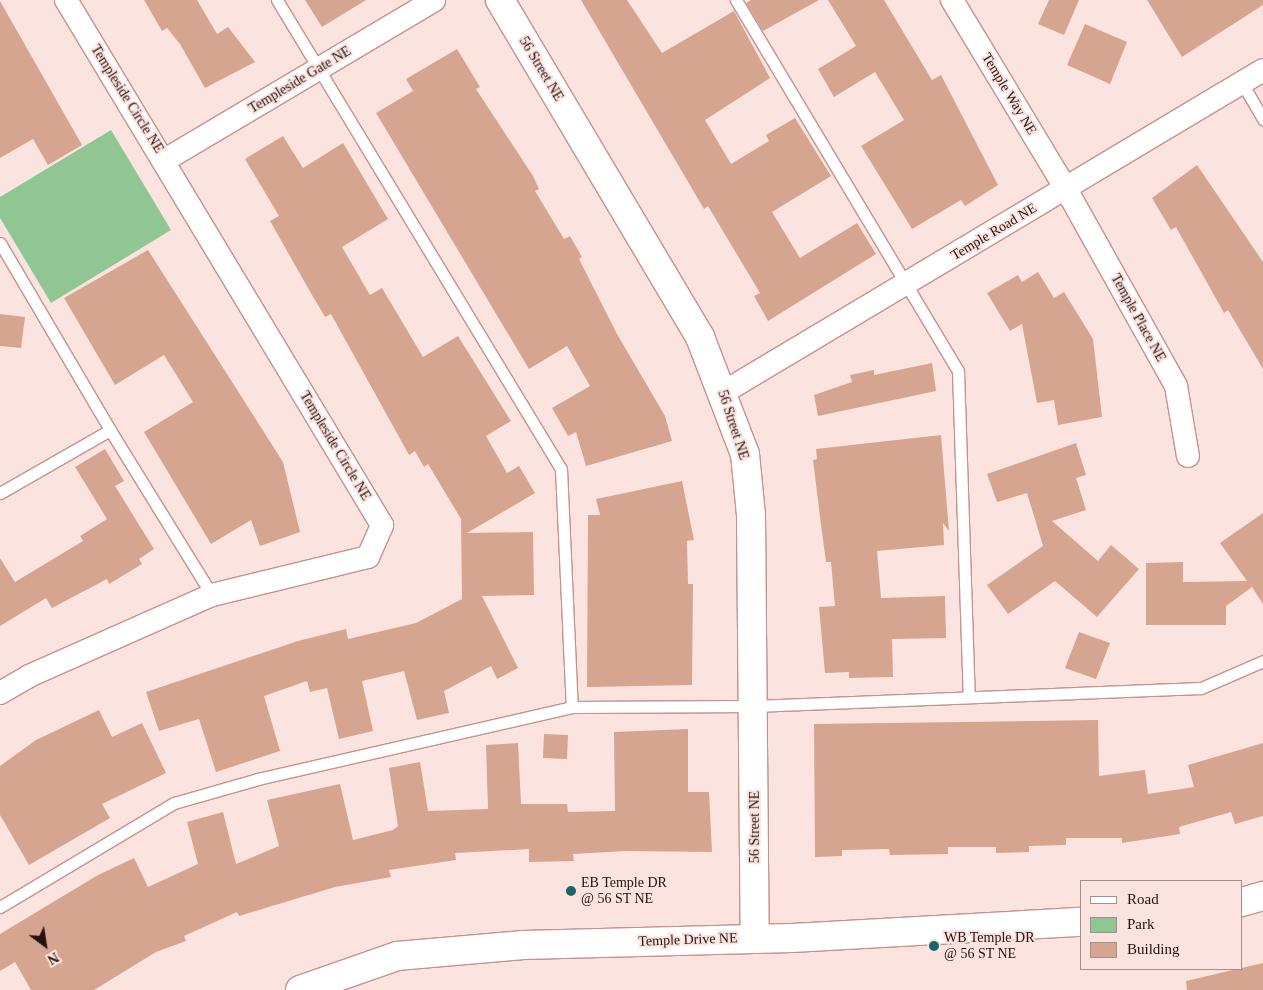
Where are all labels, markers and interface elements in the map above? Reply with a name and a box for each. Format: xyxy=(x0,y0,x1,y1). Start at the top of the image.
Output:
street label: 56 Street NE xyxy=(515,34,567,104)
street label: Templeside Circle NE xyxy=(87,42,167,156)
street label: Templeside Gate NE xyxy=(246,43,354,117)
street label: Temple Way NE xyxy=(978,50,1040,138)
street label: Temple Road NE xyxy=(948,200,1040,264)
street label: Temple Place NE xyxy=(1107,271,1169,365)
street label: Templeside Circle NE xyxy=(296,388,374,504)
street label: 56 Street NE xyxy=(714,388,752,462)
street label: 56 Street NE xyxy=(747,791,763,863)
place label: EB Temple DR @ 56 ST NE xyxy=(581,875,667,908)
legend xyxy=(1080,880,1243,970)
marker: EB Temple DR @ 56 ST NE xyxy=(565,885,577,897)
text: Road xyxy=(1127,891,1159,907)
text: Park xyxy=(1127,916,1155,932)
north arrow xyxy=(20,920,70,970)
street label: Temple Drive NE xyxy=(638,930,738,950)
place label: WB Temple DR @ 56 ST NE xyxy=(944,930,1035,962)
marker: WB Temple DR @ 56 ST NE xyxy=(928,940,940,952)
text: Building xyxy=(1127,941,1180,957)
text: N xyxy=(45,949,61,967)

